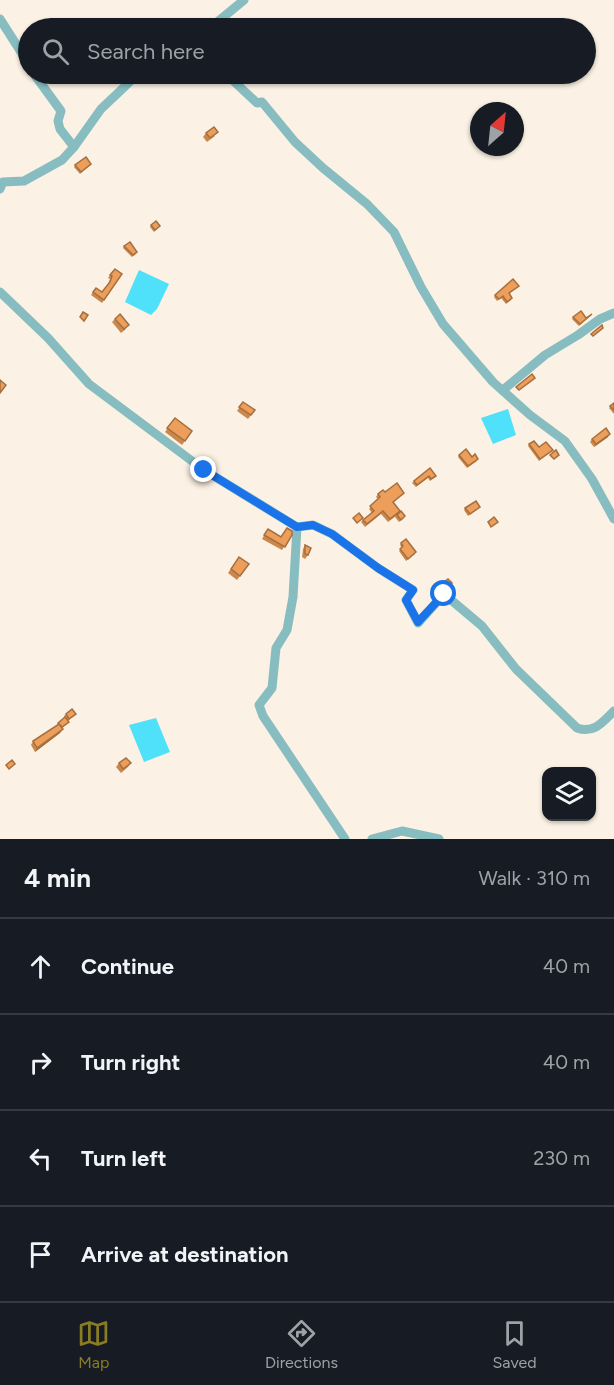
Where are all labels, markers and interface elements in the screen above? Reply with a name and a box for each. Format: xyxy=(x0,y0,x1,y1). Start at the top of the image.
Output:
search box xyxy=(18,18,596,84)
icon: search xyxy=(39,35,72,68)
text: Search here xyxy=(87,38,205,65)
north arrow xyxy=(470,102,524,156)
route end xyxy=(190,456,216,482)
route start xyxy=(430,580,456,606)
map controls xyxy=(542,767,596,821)
button: layers xyxy=(542,767,596,821)
text: 4 min xyxy=(24,862,91,894)
text: Walk · 310 m xyxy=(478,866,590,890)
icon: ahead xyxy=(24,950,57,983)
text: Continue xyxy=(81,953,174,980)
text: 40 m xyxy=(543,954,590,978)
icon: right xyxy=(24,1046,57,1079)
text: Turn right xyxy=(81,1049,180,1076)
text: 40 m xyxy=(543,1050,590,1074)
icon: left xyxy=(24,1142,57,1175)
text: Turn left xyxy=(81,1145,167,1172)
text: 230 m xyxy=(533,1146,590,1170)
icon: arrive xyxy=(24,1238,57,1271)
text: Arrive at destination xyxy=(81,1241,289,1268)
tab: Map xyxy=(77,1317,110,1372)
tab: Directions xyxy=(265,1317,338,1372)
tab: Saved xyxy=(493,1317,537,1372)

